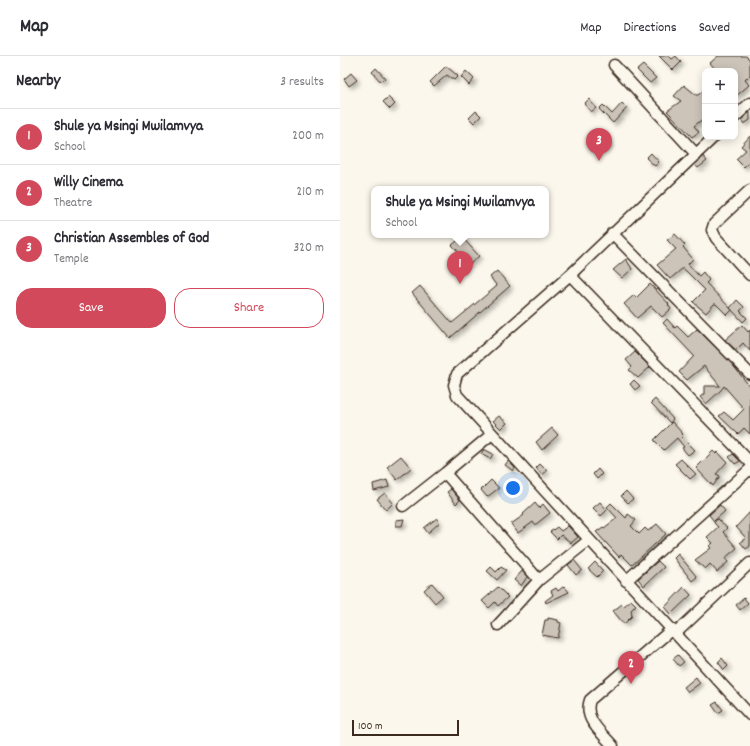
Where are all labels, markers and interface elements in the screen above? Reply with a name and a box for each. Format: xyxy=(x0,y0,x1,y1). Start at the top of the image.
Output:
text: Map xyxy=(20,14,49,41)
text: Map xyxy=(580,18,602,38)
text: Directions xyxy=(624,18,677,38)
text: Saved xyxy=(699,18,730,38)
map controls xyxy=(702,68,738,140)
button: + xyxy=(702,68,738,104)
text: Nearby xyxy=(16,70,60,94)
text: 3 results xyxy=(280,73,324,92)
button: − xyxy=(702,104,738,140)
text: Shule ya Msingi Mwilamvya xyxy=(54,116,203,138)
text: 1 xyxy=(28,127,30,146)
text: 200 m xyxy=(292,127,324,146)
pin: 3 xyxy=(586,128,612,161)
text: School xyxy=(54,138,86,157)
text: Willy Cinema xyxy=(54,172,123,194)
text: 2 xyxy=(26,183,32,202)
text: 210 m xyxy=(296,183,324,202)
popup xyxy=(371,186,549,238)
text: Shule ya Msingi Mwilamvya xyxy=(385,192,535,214)
text: Theatre xyxy=(54,194,92,213)
text: School xyxy=(385,214,417,233)
text: Christian Assembles of God xyxy=(54,228,209,250)
text: 3 xyxy=(26,239,32,258)
text: 320 m xyxy=(294,239,324,258)
text: Temple xyxy=(54,250,89,269)
pin: 1 xyxy=(447,251,473,284)
button: Save xyxy=(16,288,166,328)
button: Share xyxy=(174,288,324,328)
your location xyxy=(503,478,523,498)
pin: 2 xyxy=(618,651,644,684)
scale bar xyxy=(352,718,459,737)
text: 100 m xyxy=(358,719,382,735)

